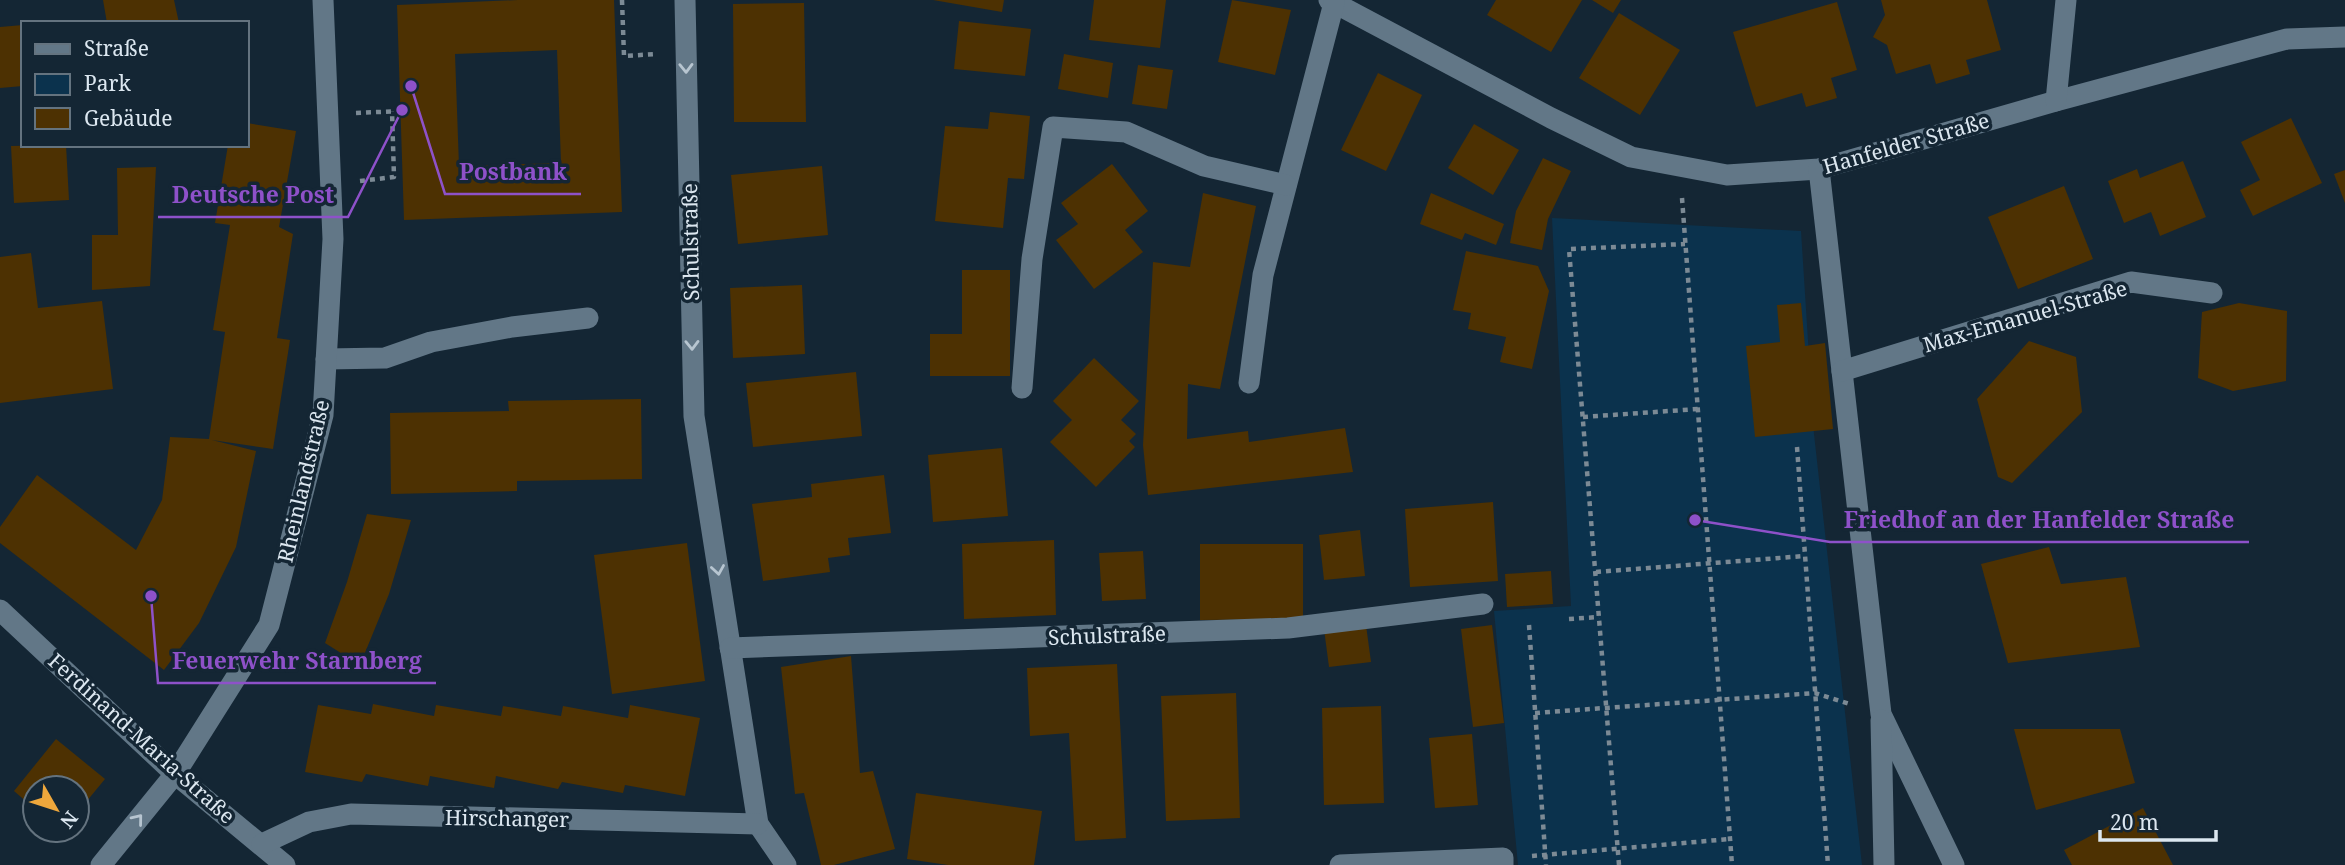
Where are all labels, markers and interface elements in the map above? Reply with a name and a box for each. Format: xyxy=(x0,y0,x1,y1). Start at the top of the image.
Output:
legend xyxy=(21,21,248,147)
text: Straße xyxy=(84,34,149,62)
one-way arrow xyxy=(679,63,694,74)
text: Park xyxy=(84,69,131,97)
text: Gebäude xyxy=(84,104,172,132)
street label: Hanfelder Straße xyxy=(1820,106,1992,180)
callout: Postbank xyxy=(445,150,581,194)
text: Postbank xyxy=(459,155,567,187)
callout: Deutsche Post xyxy=(158,173,348,217)
text: Deutsche Post xyxy=(172,178,334,210)
street label: Schulstraße xyxy=(675,183,705,301)
street label: Max-Emanuel-Straße xyxy=(1920,273,2130,359)
one-way arrow xyxy=(684,340,700,350)
street label: Rheinlandstraße xyxy=(271,397,335,565)
callout: Friedhof an der Hanfelder Straße xyxy=(1830,498,2249,542)
text: Friedhof an der Hanfelder Straße xyxy=(1844,503,2234,535)
one-way arrow xyxy=(710,564,725,576)
street label: Schulstraße xyxy=(1048,619,1166,651)
callout: Feuerwehr Starnberg xyxy=(158,639,436,683)
text: Feuerwehr Starnberg xyxy=(172,644,422,676)
street label: Ferdinand-Maria-Straße xyxy=(43,647,241,829)
north arrow xyxy=(21,774,91,844)
scale bar xyxy=(2100,798,2216,842)
street label: Hirschanger xyxy=(445,803,569,833)
text: N xyxy=(54,806,84,834)
text: 20 m xyxy=(2110,808,2159,836)
one-way arrow xyxy=(130,815,142,828)

